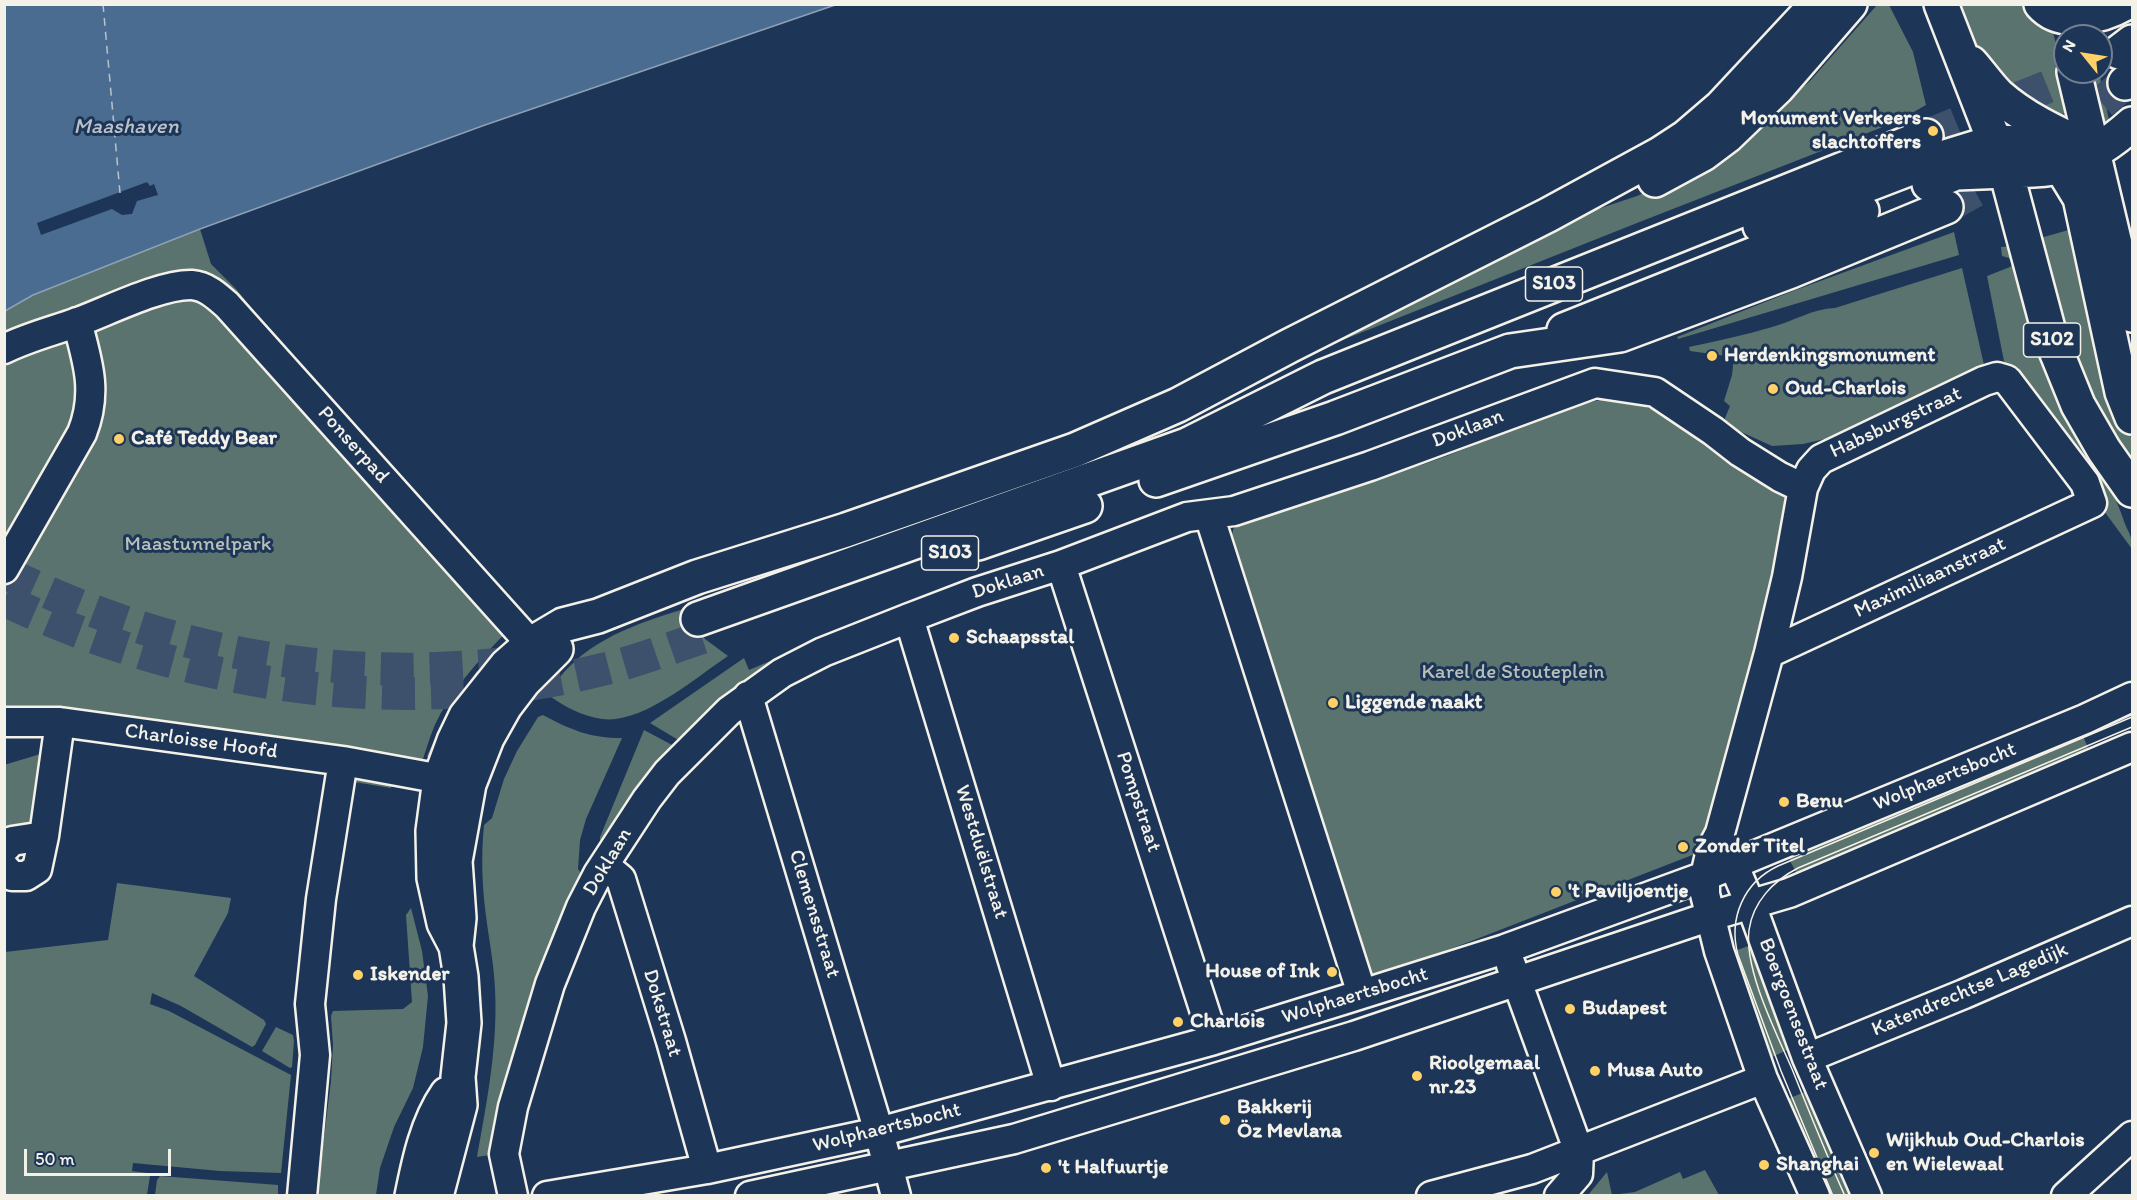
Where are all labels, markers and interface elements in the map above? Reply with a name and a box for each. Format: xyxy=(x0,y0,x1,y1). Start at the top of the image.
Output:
north arrow xyxy=(2053,24,2113,84)
text: N xyxy=(2058,36,2080,55)
place label: Monument Verkeers slachtoffers xyxy=(1741,106,1921,156)
water label: Maashaven xyxy=(73,114,179,140)
marker: Monument Verkeers slachtoffers xyxy=(1926,124,1940,138)
road number: S103 xyxy=(1526,267,1582,301)
road number: S102 xyxy=(2024,323,2080,357)
place label: Herdenkingsmonument xyxy=(1724,343,1935,369)
marker: Herdenkingsmonument xyxy=(1705,349,1719,363)
place label: Oud-Charlois xyxy=(1785,376,1906,402)
marker: Oud-Charlois xyxy=(1766,382,1780,396)
street label: Habsburgstraat xyxy=(1826,382,1966,464)
street label: Ponserpad xyxy=(312,401,394,489)
street label: Doklaan xyxy=(1429,404,1507,454)
place label: Café Teddy Bear xyxy=(131,426,277,452)
marker: Café Teddy Bear xyxy=(112,432,126,446)
park label: Maastunnelpark xyxy=(125,532,271,558)
street label: Maximiliaanstraat xyxy=(1850,532,2010,624)
road number: S103 xyxy=(922,536,978,570)
street label: Doklaan xyxy=(969,558,1047,606)
place label: Schaapsstal xyxy=(966,625,1074,651)
marker: Schaapsstal xyxy=(947,631,961,645)
park label: Karel de Stouteplein xyxy=(1421,660,1605,686)
place label: Liggende naakt xyxy=(1345,690,1482,716)
marker: Liggende naakt xyxy=(1326,696,1340,710)
street label: Charloisse Hoofd xyxy=(123,719,279,765)
street label: Wolphaertsbocht xyxy=(1870,737,2020,817)
street label: Pompstraat xyxy=(1110,748,1166,856)
street label: Westduëlstraat xyxy=(949,782,1013,922)
place label: Benu xyxy=(1796,789,1843,815)
marker: Benu xyxy=(1777,795,1791,809)
street label: Doklaan xyxy=(578,824,638,900)
place label: Zonder Titel xyxy=(1695,834,1805,860)
marker: Zonder Titel xyxy=(1676,840,1690,854)
street label: Clemensstraat xyxy=(783,847,845,981)
place label: 't Paviljoentje xyxy=(1568,879,1688,905)
marker: 't Paviljoentje xyxy=(1549,885,1563,899)
street label: Boergoensestraat xyxy=(1752,935,1834,1093)
street label: Katendrechtse Lagedijk xyxy=(1868,937,2072,1043)
place label: House of Ink xyxy=(1205,959,1320,985)
place label: Iskender xyxy=(370,962,449,988)
street label: Wolphaertsbocht xyxy=(1279,962,1431,1030)
marker: House of Ink xyxy=(1325,965,1339,979)
street label: Dokstraat xyxy=(637,966,687,1060)
marker: Iskender xyxy=(351,968,365,982)
place label: Budapest xyxy=(1582,996,1667,1022)
marker: Budapest xyxy=(1563,1002,1577,1016)
place label: Charlois xyxy=(1190,1009,1265,1035)
marker: Charlois xyxy=(1171,1015,1185,1029)
place label: Rioolgemaal nr.23 xyxy=(1429,1051,1540,1101)
place label: Musa Auto xyxy=(1607,1058,1703,1084)
marker: Musa Auto xyxy=(1588,1064,1602,1078)
marker: Rioolgemaal nr.23 xyxy=(1410,1069,1424,1083)
place label: Bakkerij Öz Mevlana xyxy=(1237,1095,1342,1145)
street label: Wolphaertsbocht xyxy=(810,1097,964,1159)
marker: Bakkerij Öz Mevlana xyxy=(1218,1113,1232,1127)
place label: Wijkhub Oud-Charlois en Wielewaal xyxy=(1886,1128,2085,1178)
scale bar xyxy=(27,1137,174,1175)
marker: Wijkhub Oud-Charlois en Wielewaal xyxy=(1867,1146,1881,1160)
text: 50 m xyxy=(35,1148,75,1170)
place label: Shanghai xyxy=(1776,1152,1859,1178)
place label: 't Halfuurtje xyxy=(1058,1155,1168,1181)
marker: Shanghai xyxy=(1757,1158,1771,1172)
marker: 't Halfuurtje xyxy=(1039,1161,1053,1175)

